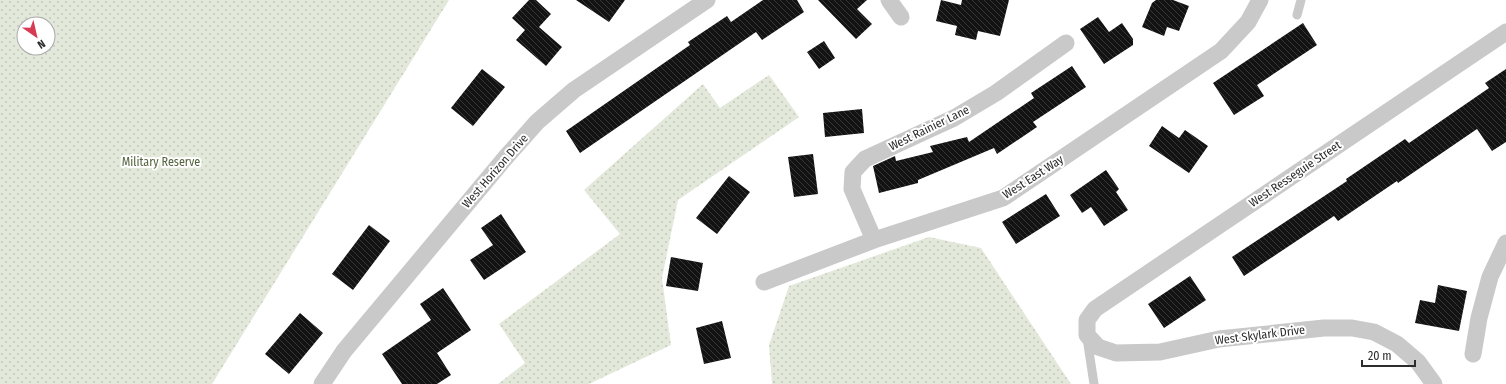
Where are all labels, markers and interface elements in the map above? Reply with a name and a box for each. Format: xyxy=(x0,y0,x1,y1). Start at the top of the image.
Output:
north arrow xyxy=(16,16,56,56)
text: N xyxy=(35,37,48,51)
street label: West Rainier Lane xyxy=(887,102,972,154)
street label: West Horizon Drive xyxy=(459,131,531,211)
street label: West Resseguie Street xyxy=(1246,138,1344,210)
street label: West East Way xyxy=(1000,152,1066,202)
park label: Military Reserve xyxy=(122,155,200,169)
street label: West Skylark Drive xyxy=(1214,323,1306,347)
scale bar xyxy=(1362,342,1415,368)
text: 20 m xyxy=(1368,349,1392,363)

